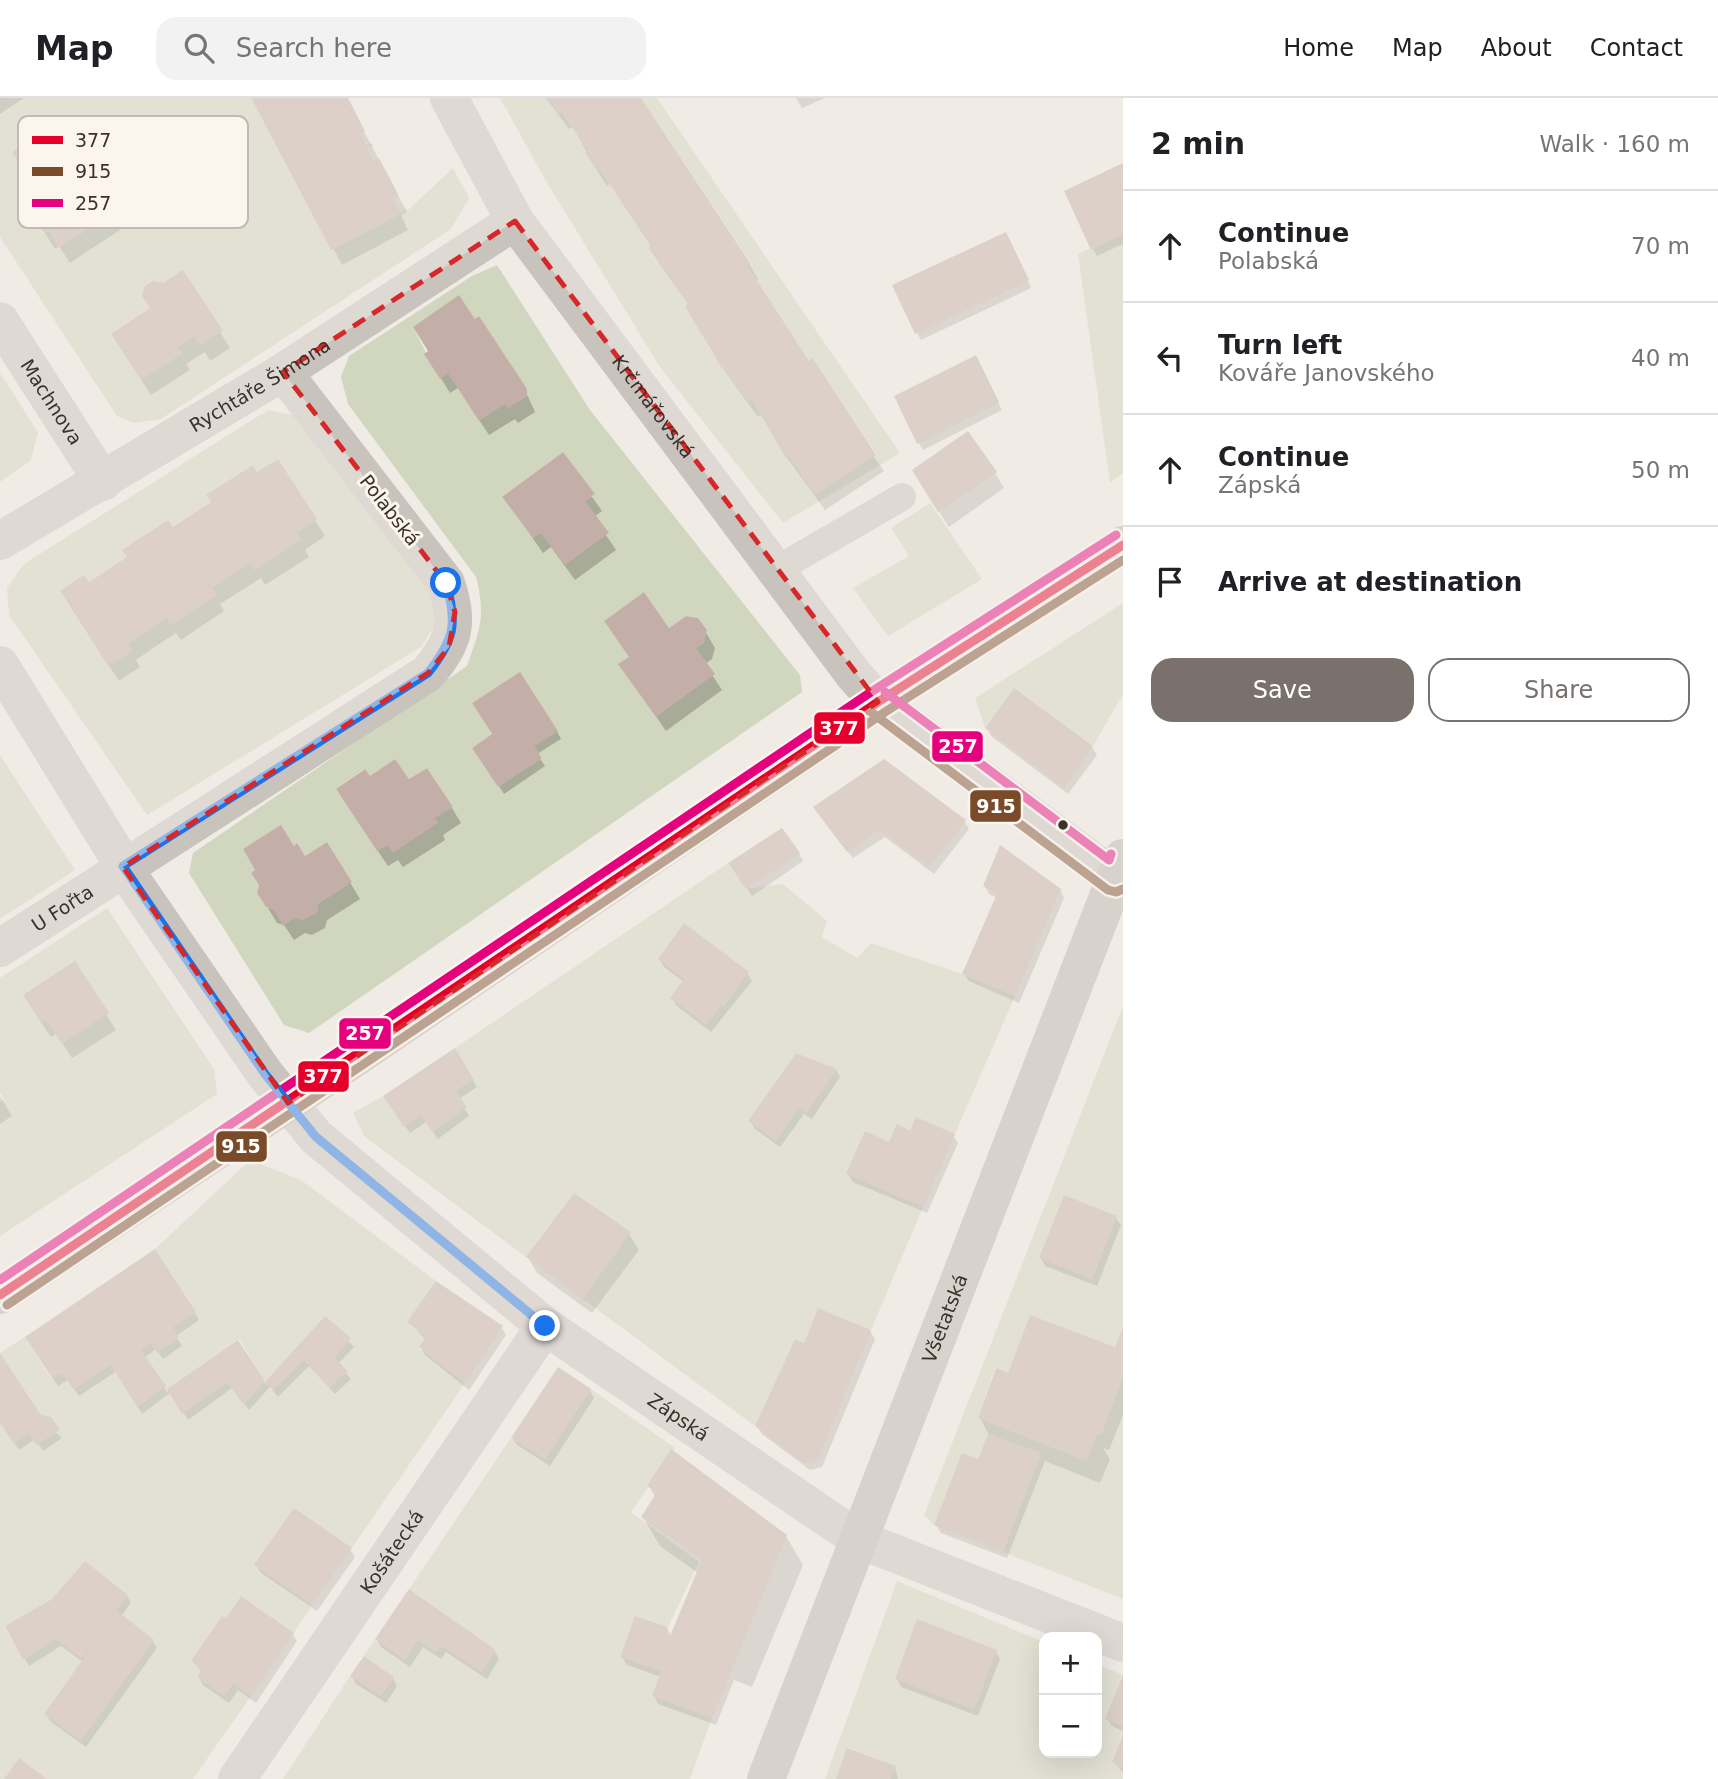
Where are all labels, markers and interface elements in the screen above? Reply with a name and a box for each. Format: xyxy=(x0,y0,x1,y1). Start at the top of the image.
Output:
search box xyxy=(156,17,646,80)
text: Map xyxy=(35,29,114,68)
icon: search xyxy=(180,29,218,67)
text: Search here xyxy=(236,33,392,63)
text: Home xyxy=(1283,34,1354,62)
text: Map xyxy=(1392,34,1443,62)
text: About xyxy=(1481,34,1552,62)
text: Contact xyxy=(1590,34,1683,62)
legend xyxy=(18,116,248,228)
text: 2 min xyxy=(1151,126,1245,161)
text: 377 xyxy=(75,129,111,151)
text: Walk · 160 m xyxy=(1539,131,1690,157)
text: 915 xyxy=(75,160,111,182)
text: 257 xyxy=(75,192,111,214)
text: Continue xyxy=(1218,218,1349,248)
icon: ahead xyxy=(1151,227,1189,265)
text: 70 m xyxy=(1631,233,1690,259)
text: Polabská xyxy=(1218,248,1319,274)
text: Turn left xyxy=(1218,330,1342,360)
street label: Rychtáře Šimona xyxy=(185,333,334,436)
icon: left xyxy=(1151,339,1189,377)
text: 40 m xyxy=(1631,345,1690,371)
street label: Krčmářovská xyxy=(608,351,699,462)
street label: Machnova xyxy=(16,355,87,449)
text: Kováře Janovského xyxy=(1218,360,1435,386)
text: Continue xyxy=(1218,442,1349,472)
icon: ahead xyxy=(1151,451,1189,489)
text: 50 m xyxy=(1631,457,1690,483)
street label: Polabská xyxy=(356,470,424,550)
text: Zápská xyxy=(1218,472,1301,498)
icon: arrive xyxy=(1151,563,1189,601)
route start xyxy=(430,567,461,598)
text: Arrive at destination xyxy=(1218,567,1522,597)
button: Save xyxy=(1151,658,1414,722)
button: Share xyxy=(1428,658,1690,722)
line badge: 377 xyxy=(813,711,866,745)
text: 377 xyxy=(819,717,859,739)
line badge: 257 xyxy=(931,730,984,763)
text: 257 xyxy=(938,735,978,757)
line badge: 915 xyxy=(969,789,1022,823)
text: 915 xyxy=(976,795,1016,817)
unlabelled marker xyxy=(1056,818,1070,832)
street label: U Fořta xyxy=(27,880,97,936)
line badge: 257 xyxy=(338,1017,392,1050)
text: 257 xyxy=(345,1022,385,1044)
line badge: 377 xyxy=(297,1060,350,1093)
text: 377 xyxy=(303,1065,343,1087)
line badge: 915 xyxy=(215,1130,268,1163)
text: 915 xyxy=(221,1135,261,1157)
street label: Všetatská xyxy=(917,1271,972,1366)
route end xyxy=(529,1310,560,1341)
street label: Zápská xyxy=(644,1388,713,1445)
street label: Košátecká xyxy=(355,1505,428,1598)
map controls xyxy=(1039,1632,1102,1758)
button: + xyxy=(1039,1632,1102,1695)
button: − xyxy=(1039,1695,1102,1758)

